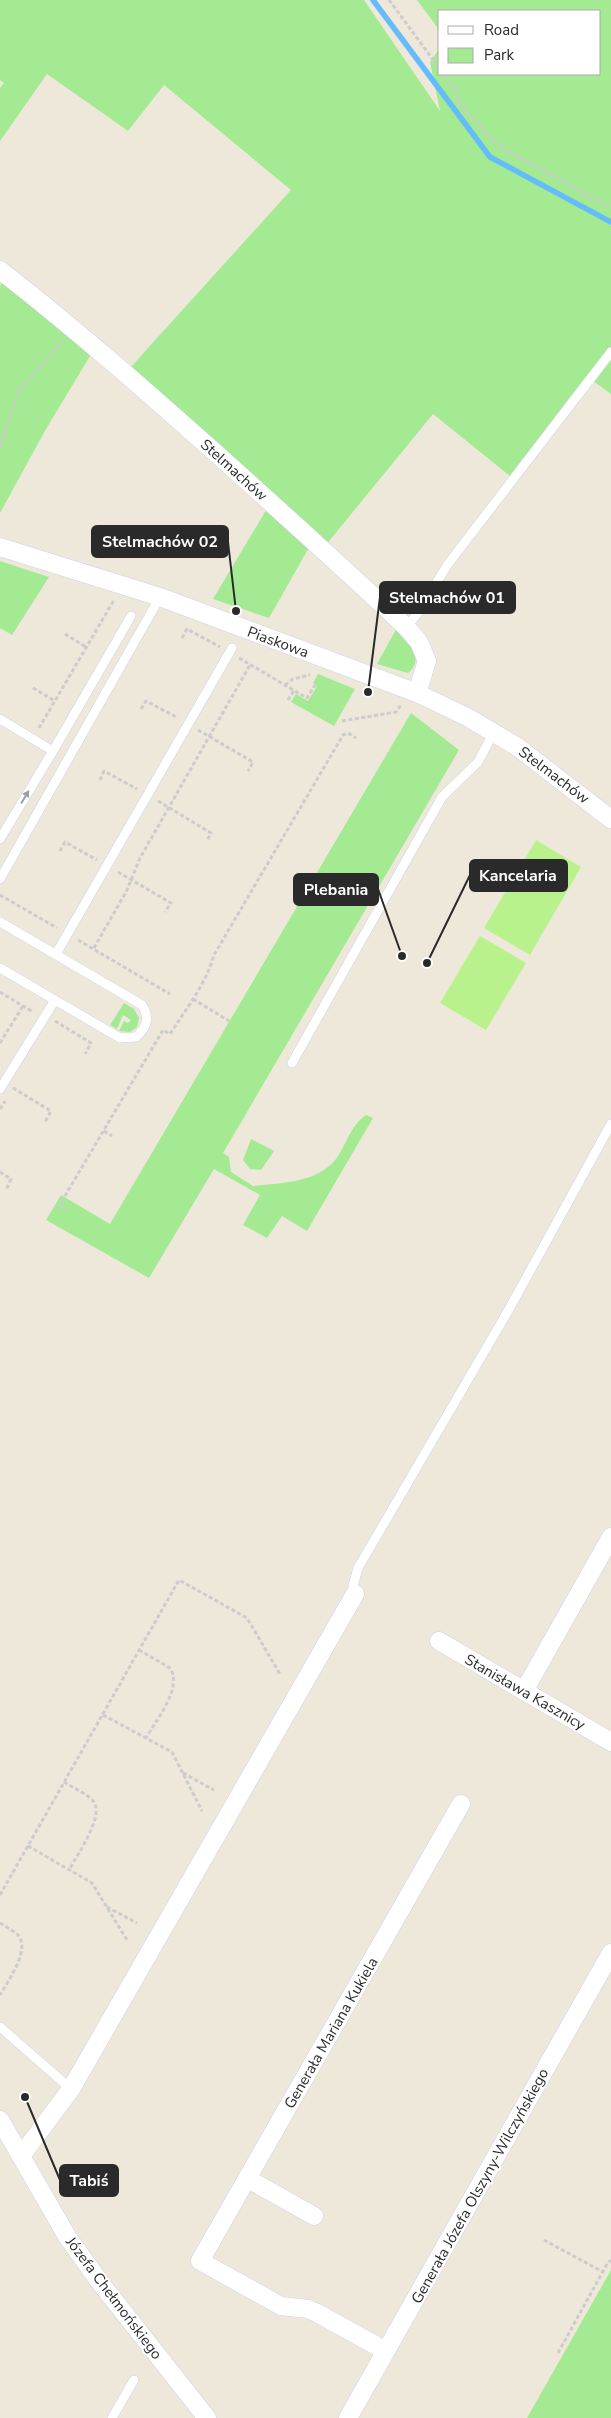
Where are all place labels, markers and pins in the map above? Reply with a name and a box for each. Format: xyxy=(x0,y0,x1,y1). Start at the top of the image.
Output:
callout: Stelmachów 02 xyxy=(92,526,228,557)
callout: Stelmachów 01 xyxy=(380,582,515,613)
callout: Kancelaria xyxy=(470,860,567,891)
callout: Plebania xyxy=(294,874,378,905)
callout: Tabiś xyxy=(60,2165,118,2196)

